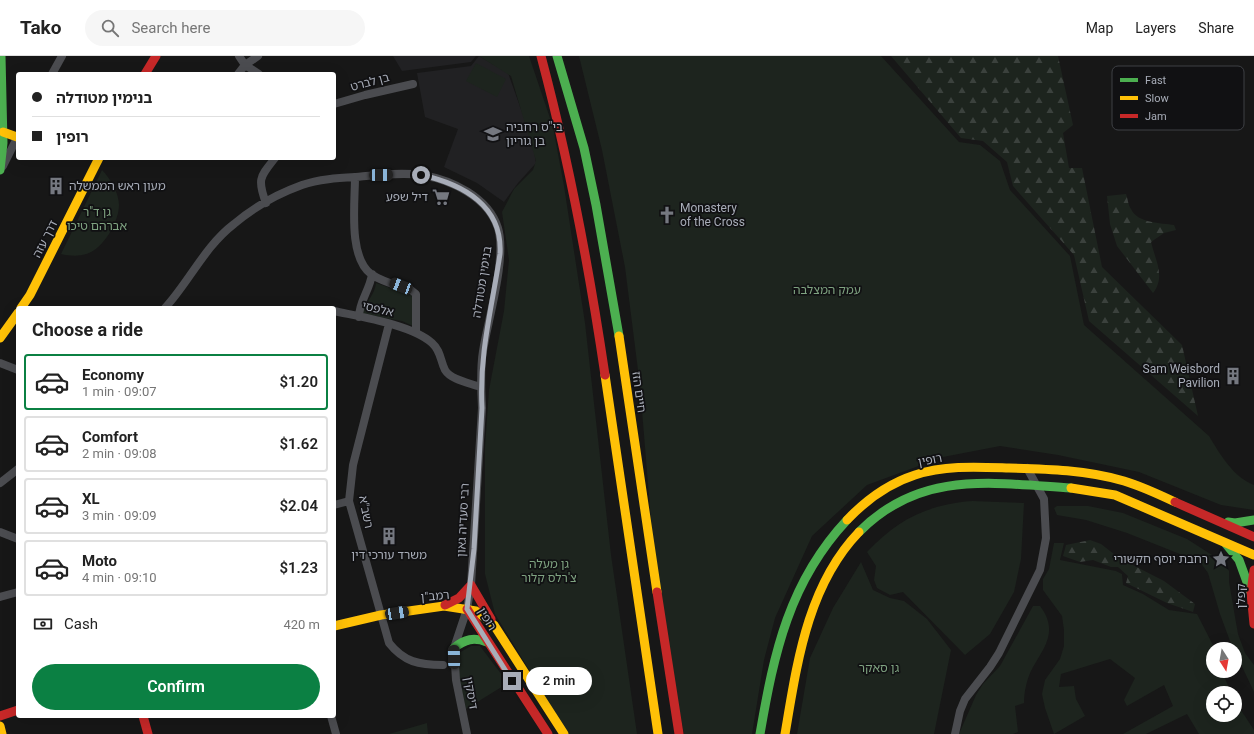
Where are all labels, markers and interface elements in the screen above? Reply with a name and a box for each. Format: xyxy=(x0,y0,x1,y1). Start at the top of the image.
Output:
search box xyxy=(85,10,365,46)
text: Tako xyxy=(20,16,61,39)
icon: search xyxy=(99,17,121,39)
text: Search here xyxy=(131,19,210,37)
text: Map xyxy=(1086,20,1113,36)
text: Layers xyxy=(1135,20,1176,36)
text: Share xyxy=(1198,20,1234,36)
legend xyxy=(1112,66,1244,130)
street label: בן לברט xyxy=(349,70,391,94)
text: Fast xyxy=(1145,74,1167,87)
text: בנימין מטודלה xyxy=(56,89,152,107)
text: Slow xyxy=(1145,92,1169,105)
text: Jam xyxy=(1145,110,1167,123)
place label: בי"ס רחביה בן גוריון xyxy=(506,120,563,148)
school or university icon: בי"ס רחביה בן גוריון xyxy=(483,124,503,144)
text: רופין xyxy=(56,128,89,146)
route start xyxy=(412,166,430,184)
car xyxy=(369,169,393,181)
building icon: מעון ראש הממשלה xyxy=(46,176,66,196)
place label: מעון ראש הממשלה xyxy=(69,179,166,193)
supermarket icon: דיל שפע xyxy=(431,187,451,207)
place label: דיל שפע xyxy=(386,190,428,204)
place label: Monastery of the Cross xyxy=(680,201,745,229)
park label: גן ד"ר אברהם טיכו xyxy=(67,205,127,233)
church icon: Monastery of the Cross xyxy=(657,205,677,225)
street label: דרך עזה xyxy=(30,217,61,260)
street label: בנימין מטודלה xyxy=(469,245,495,319)
car xyxy=(388,276,414,296)
park label: עמק המצלבה xyxy=(793,283,861,297)
street label: אלפסי xyxy=(361,299,396,320)
text: Choose a ride xyxy=(32,319,143,340)
place label: Sam Weisbord Pavilion xyxy=(1143,362,1220,390)
icon: car xyxy=(34,364,70,400)
text: Economy xyxy=(82,366,144,384)
building icon: Sam Weisbord Pavilion xyxy=(1223,366,1243,386)
street label: חיים הזז xyxy=(629,371,649,413)
text: $1.20 xyxy=(279,373,318,391)
text: 1 min · 09:07 xyxy=(82,384,157,399)
icon: car xyxy=(34,426,70,462)
text: Comfort xyxy=(82,428,138,446)
text: $1.62 xyxy=(279,435,318,453)
text: 2 min · 09:08 xyxy=(82,446,157,461)
street label: רופין xyxy=(917,451,943,469)
street label: רבי סעדיה גאון xyxy=(454,483,472,557)
icon: car xyxy=(34,488,70,524)
text: XL xyxy=(82,490,100,508)
street label: רשב"א xyxy=(356,494,376,530)
text: $2.04 xyxy=(279,497,318,515)
text: 3 min · 09:09 xyxy=(82,508,157,523)
building icon: משרד עורכי דין xyxy=(379,526,399,546)
place label: משרד עורכי דין xyxy=(351,548,427,562)
place icon: רחבת יוסף חקשורי xyxy=(1211,549,1231,569)
icon: car xyxy=(34,550,70,586)
text: Moto xyxy=(82,552,117,570)
place label: רחבת יוסף חקשורי xyxy=(1113,552,1208,566)
park label: גן מעלה צ'רלס קלור xyxy=(521,557,577,585)
text: $1.23 xyxy=(279,559,318,577)
text: 4 min · 09:10 xyxy=(82,570,157,585)
street label: קפלן xyxy=(1234,583,1248,608)
street label: רמב"ן xyxy=(420,588,450,604)
car xyxy=(384,605,410,621)
street label: רופין xyxy=(475,605,499,633)
icon: cash xyxy=(32,613,54,635)
text: Cash xyxy=(64,615,98,633)
text: 420 m xyxy=(283,617,320,632)
north arrow xyxy=(1206,642,1242,678)
map controls xyxy=(1206,642,1242,722)
car xyxy=(448,645,460,669)
park label: גן סאקר xyxy=(859,661,900,675)
button: Confirm xyxy=(32,664,320,710)
callout: 2 min xyxy=(526,667,592,695)
route end xyxy=(503,672,521,690)
text: 2 min xyxy=(543,673,575,688)
street label: דיסקין xyxy=(461,676,481,711)
button: locate xyxy=(1206,686,1242,722)

